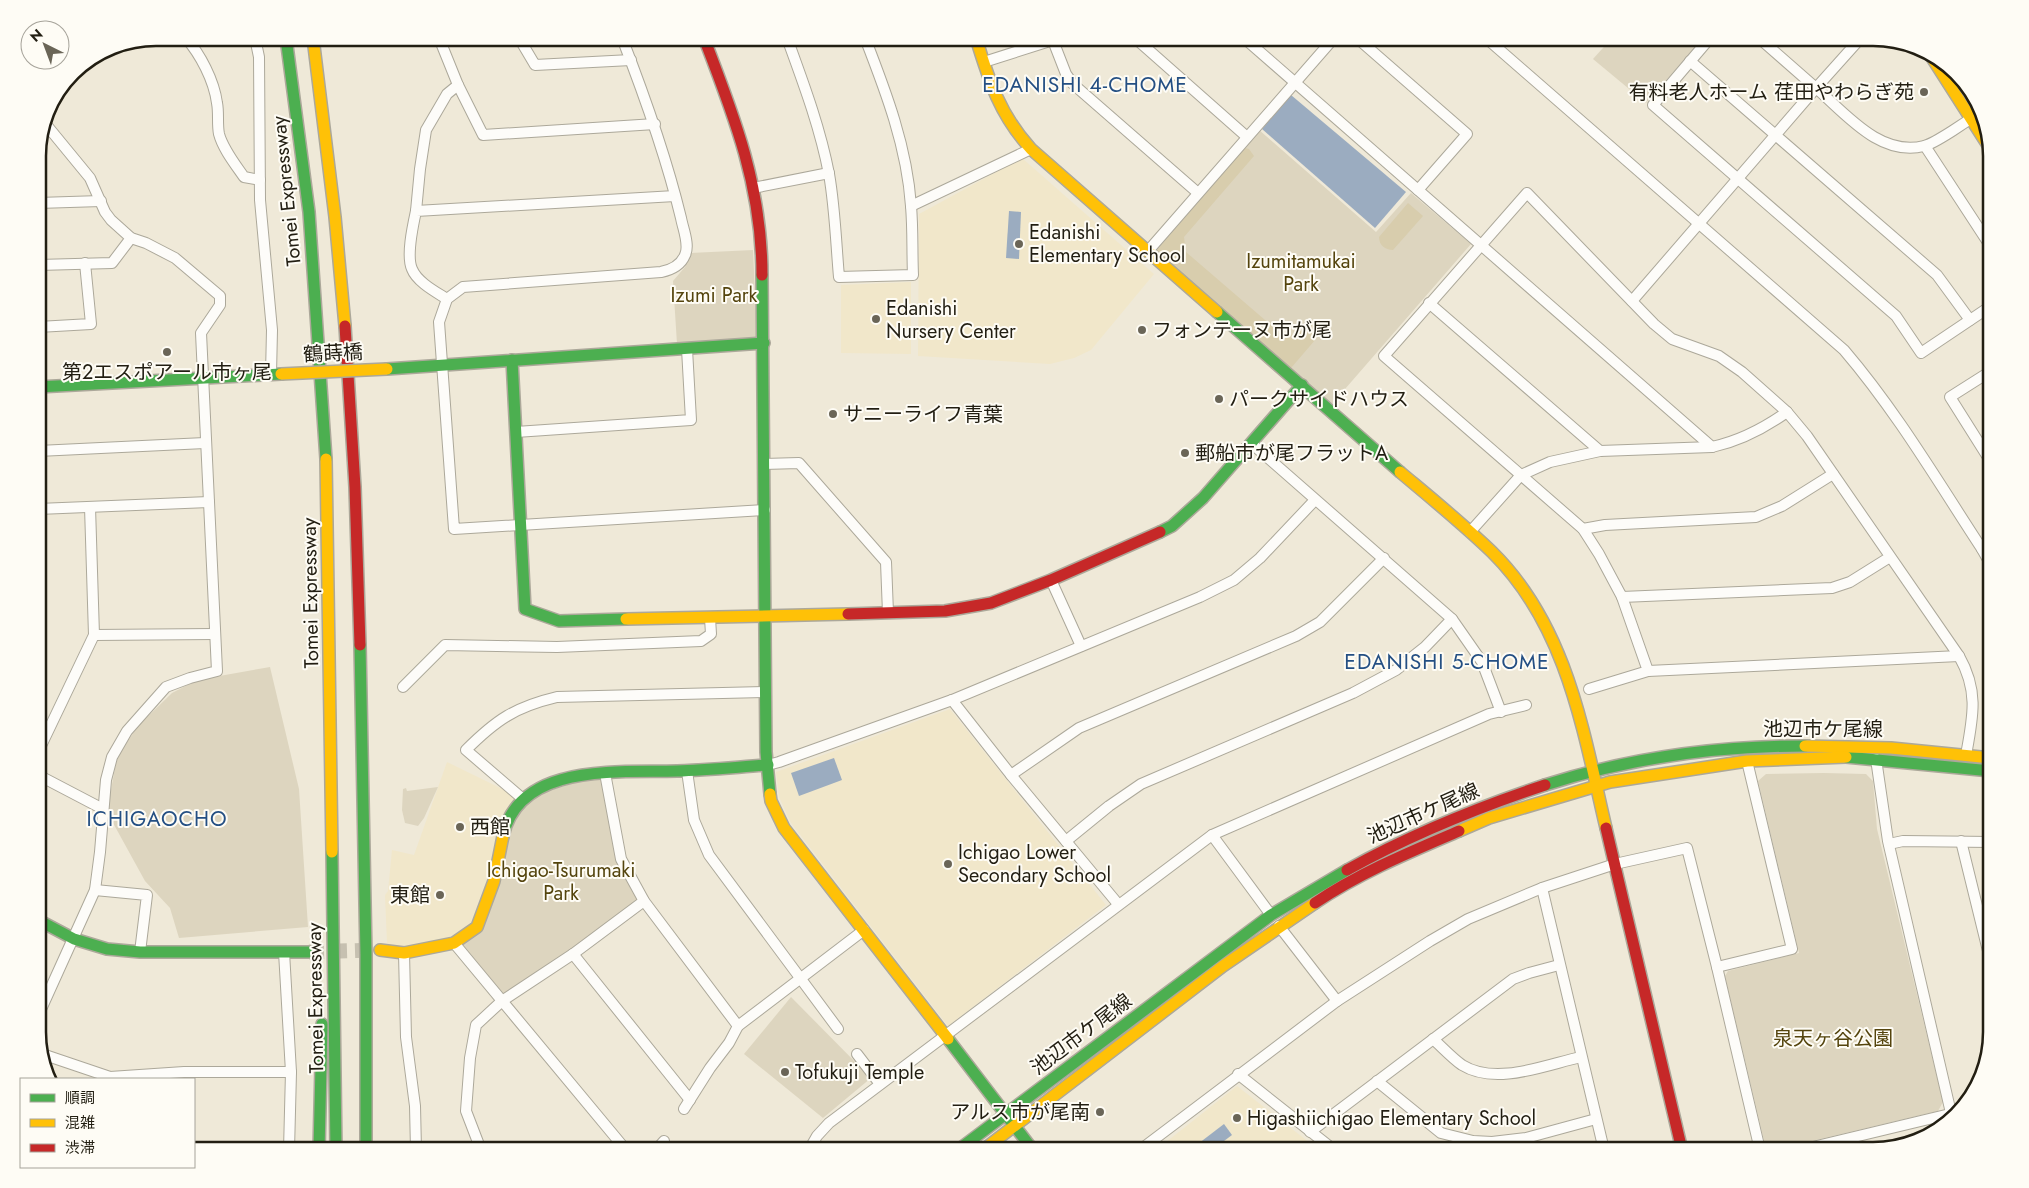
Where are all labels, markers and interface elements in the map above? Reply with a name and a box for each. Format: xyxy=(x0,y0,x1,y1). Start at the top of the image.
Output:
north arrow xyxy=(20,20,70,70)
text: N xyxy=(25,24,47,46)
district label: EDANISHI 4-CHOME xyxy=(982,70,1188,100)
place label: 有料老人ホーム 荏田やわらぎ苑 xyxy=(1629,78,1914,107)
marker: 有料老人ホーム 荏田やわらぎ苑 xyxy=(1918,86,1930,98)
street label: Tomei Expressway xyxy=(264,114,309,268)
place label: Edanishi Elementary School xyxy=(1029,218,1185,270)
marker: Edanishi Elementary School xyxy=(1013,238,1025,250)
park label: Izumitamukai Park xyxy=(1246,247,1356,299)
park label: Izumi Park xyxy=(671,281,758,310)
place label: Edanishi Nursery Center xyxy=(886,294,1016,346)
marker: Edanishi Nursery Center xyxy=(870,313,882,325)
place label: フォンテーヌ市が尾 xyxy=(1152,316,1332,345)
marker: フォンテーヌ市が尾 xyxy=(1136,324,1148,336)
street label: 鶴蒔橋 xyxy=(302,337,364,370)
marker: 第2エスポアール市ヶ尾 xyxy=(161,346,173,358)
place label: 第2エスポアール市ヶ尾 xyxy=(62,358,272,387)
place label: パークサイドハウス xyxy=(1229,385,1409,414)
marker: パークサイドハウス xyxy=(1213,393,1225,405)
place label: サニーライフ青葉 xyxy=(843,400,1003,429)
marker: サニーライフ青葉 xyxy=(827,408,839,420)
place label: 郵船市が尾フラットA xyxy=(1195,439,1389,468)
marker: 郵船市が尾フラットA xyxy=(1179,447,1191,459)
street label: Tomei Expressway xyxy=(295,517,326,669)
district label: EDANISHI 5-CHOME xyxy=(1344,647,1550,677)
street label: 池辺市ケ尾線 xyxy=(1763,715,1883,744)
street label: 池辺市ケ尾線 xyxy=(1362,776,1484,851)
district label: ICHIGAOCHO xyxy=(86,804,228,834)
place label: 西館 xyxy=(470,813,510,842)
marker: 西館 xyxy=(454,821,466,833)
place label: Ichigao Lower Secondary School xyxy=(958,838,1111,890)
park label: Ichigao-Tsurumaki Park xyxy=(487,856,635,908)
marker: Ichigao Lower Secondary School xyxy=(942,858,954,870)
place label: 東館 xyxy=(390,881,430,910)
marker: 東館 xyxy=(434,889,446,901)
street label: Tomei Expressway xyxy=(300,922,331,1074)
street label: 池辺市ケ尾線 xyxy=(1025,987,1138,1082)
park label: 泉天ヶ谷公園 xyxy=(1773,1024,1893,1053)
place label: Tofukuji Temple xyxy=(795,1058,924,1087)
marker: Tofukuji Temple xyxy=(779,1066,791,1078)
legend xyxy=(20,1078,195,1168)
text: 順調 xyxy=(65,1087,95,1109)
place label: アルス市が尾南 xyxy=(950,1098,1090,1127)
place label: Higashiichigao Elementary School xyxy=(1247,1104,1536,1133)
marker: アルス市が尾南 xyxy=(1094,1106,1106,1118)
text: 混雑 xyxy=(65,1112,95,1134)
marker: Higashiichigao Elementary School xyxy=(1231,1112,1243,1124)
text: 渋滞 xyxy=(65,1137,95,1159)

